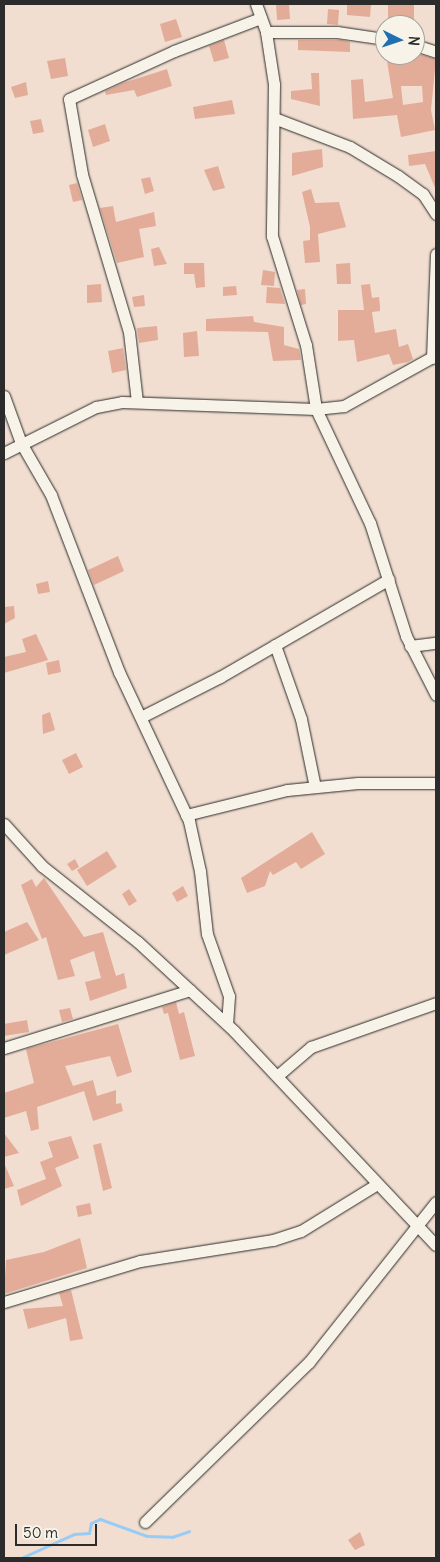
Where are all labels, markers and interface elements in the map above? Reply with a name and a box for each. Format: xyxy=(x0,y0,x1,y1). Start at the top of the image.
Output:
north arrow xyxy=(375,15,425,65)
text: N xyxy=(405,36,423,46)
scale bar xyxy=(18,1514,100,1546)
text: 50 m xyxy=(23,1523,58,1542)

